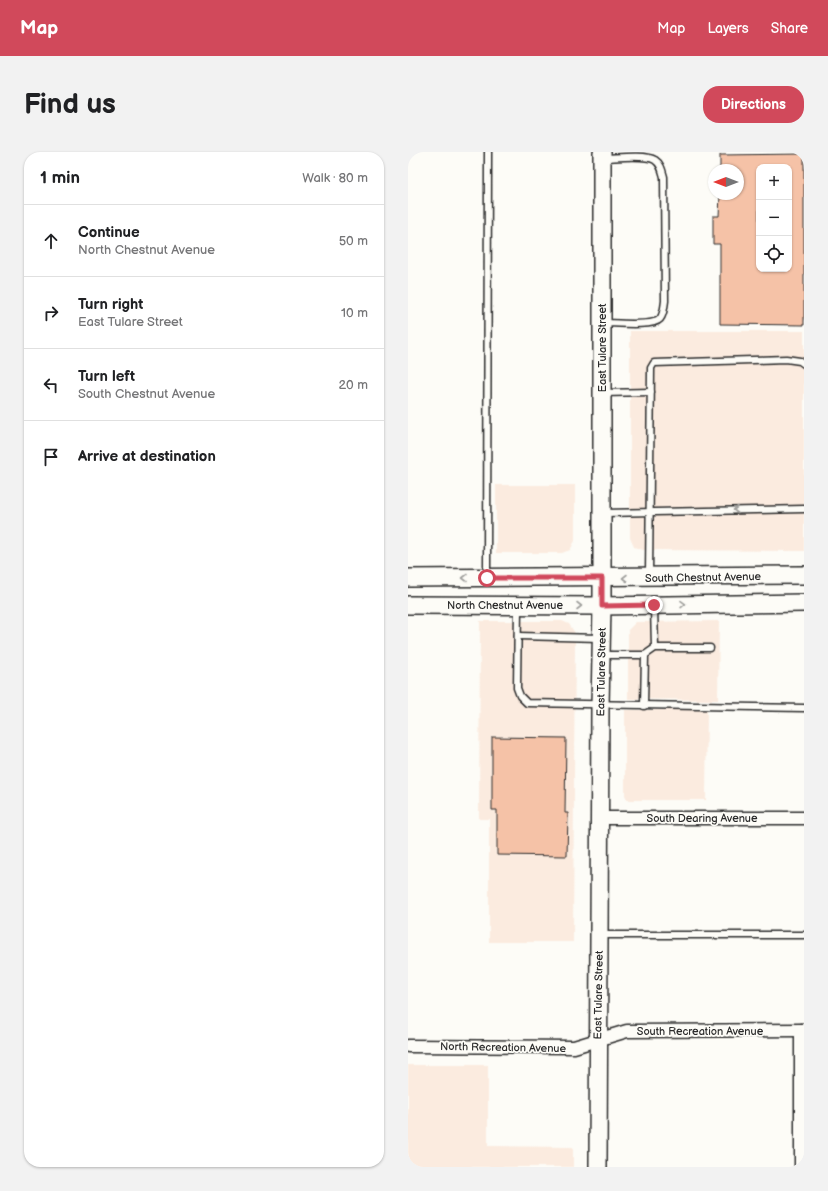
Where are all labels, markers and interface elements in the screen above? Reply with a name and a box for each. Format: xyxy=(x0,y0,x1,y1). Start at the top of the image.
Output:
text: Map xyxy=(20,17,58,40)
text: Map xyxy=(657,20,685,37)
text: Layers xyxy=(707,20,749,37)
text: Share xyxy=(771,20,808,37)
button: Directions xyxy=(703,86,804,123)
text: Find us xyxy=(24,88,116,121)
north arrow xyxy=(708,164,744,200)
map controls xyxy=(756,164,792,272)
button: + xyxy=(756,164,792,200)
text: 1 min xyxy=(40,168,80,188)
text: Walk · 80 m xyxy=(302,170,368,186)
button: − xyxy=(756,200,792,236)
text: Continue xyxy=(78,223,140,242)
icon: ahead xyxy=(40,230,62,252)
text: 50 m xyxy=(339,233,368,249)
button: locate xyxy=(756,236,792,272)
text: North Chestnut Avenue xyxy=(78,242,215,258)
text: Turn right xyxy=(78,295,143,314)
icon: right xyxy=(40,302,62,324)
street label: East Tulare Street xyxy=(596,303,609,392)
text: 10 m xyxy=(341,305,368,321)
text: East Tulare Street xyxy=(78,314,183,330)
text: Turn left xyxy=(78,367,135,386)
icon: left xyxy=(40,374,62,396)
text: 20 m xyxy=(338,377,368,393)
text: South Chestnut Avenue xyxy=(78,386,215,402)
icon: arrive xyxy=(40,446,62,468)
text: Arrive at destination xyxy=(78,447,216,466)
one-way arrow xyxy=(733,506,739,514)
route start xyxy=(478,569,496,587)
street label: South Chestnut Avenue xyxy=(645,570,762,585)
one-way arrow xyxy=(462,574,468,582)
one-way arrow xyxy=(622,574,628,582)
route end xyxy=(645,596,663,614)
street label: North Chestnut Avenue xyxy=(447,599,563,612)
one-way arrow xyxy=(680,600,686,609)
one-way arrow xyxy=(576,602,582,610)
street label: East Tulare Street xyxy=(594,627,609,716)
street label: South Dearing Avenue xyxy=(647,812,758,825)
street label: East Tulare Street xyxy=(591,950,606,1039)
street label: South Recreation Avenue xyxy=(637,1025,764,1038)
street label: North Recreation Avenue xyxy=(440,1040,567,1055)

